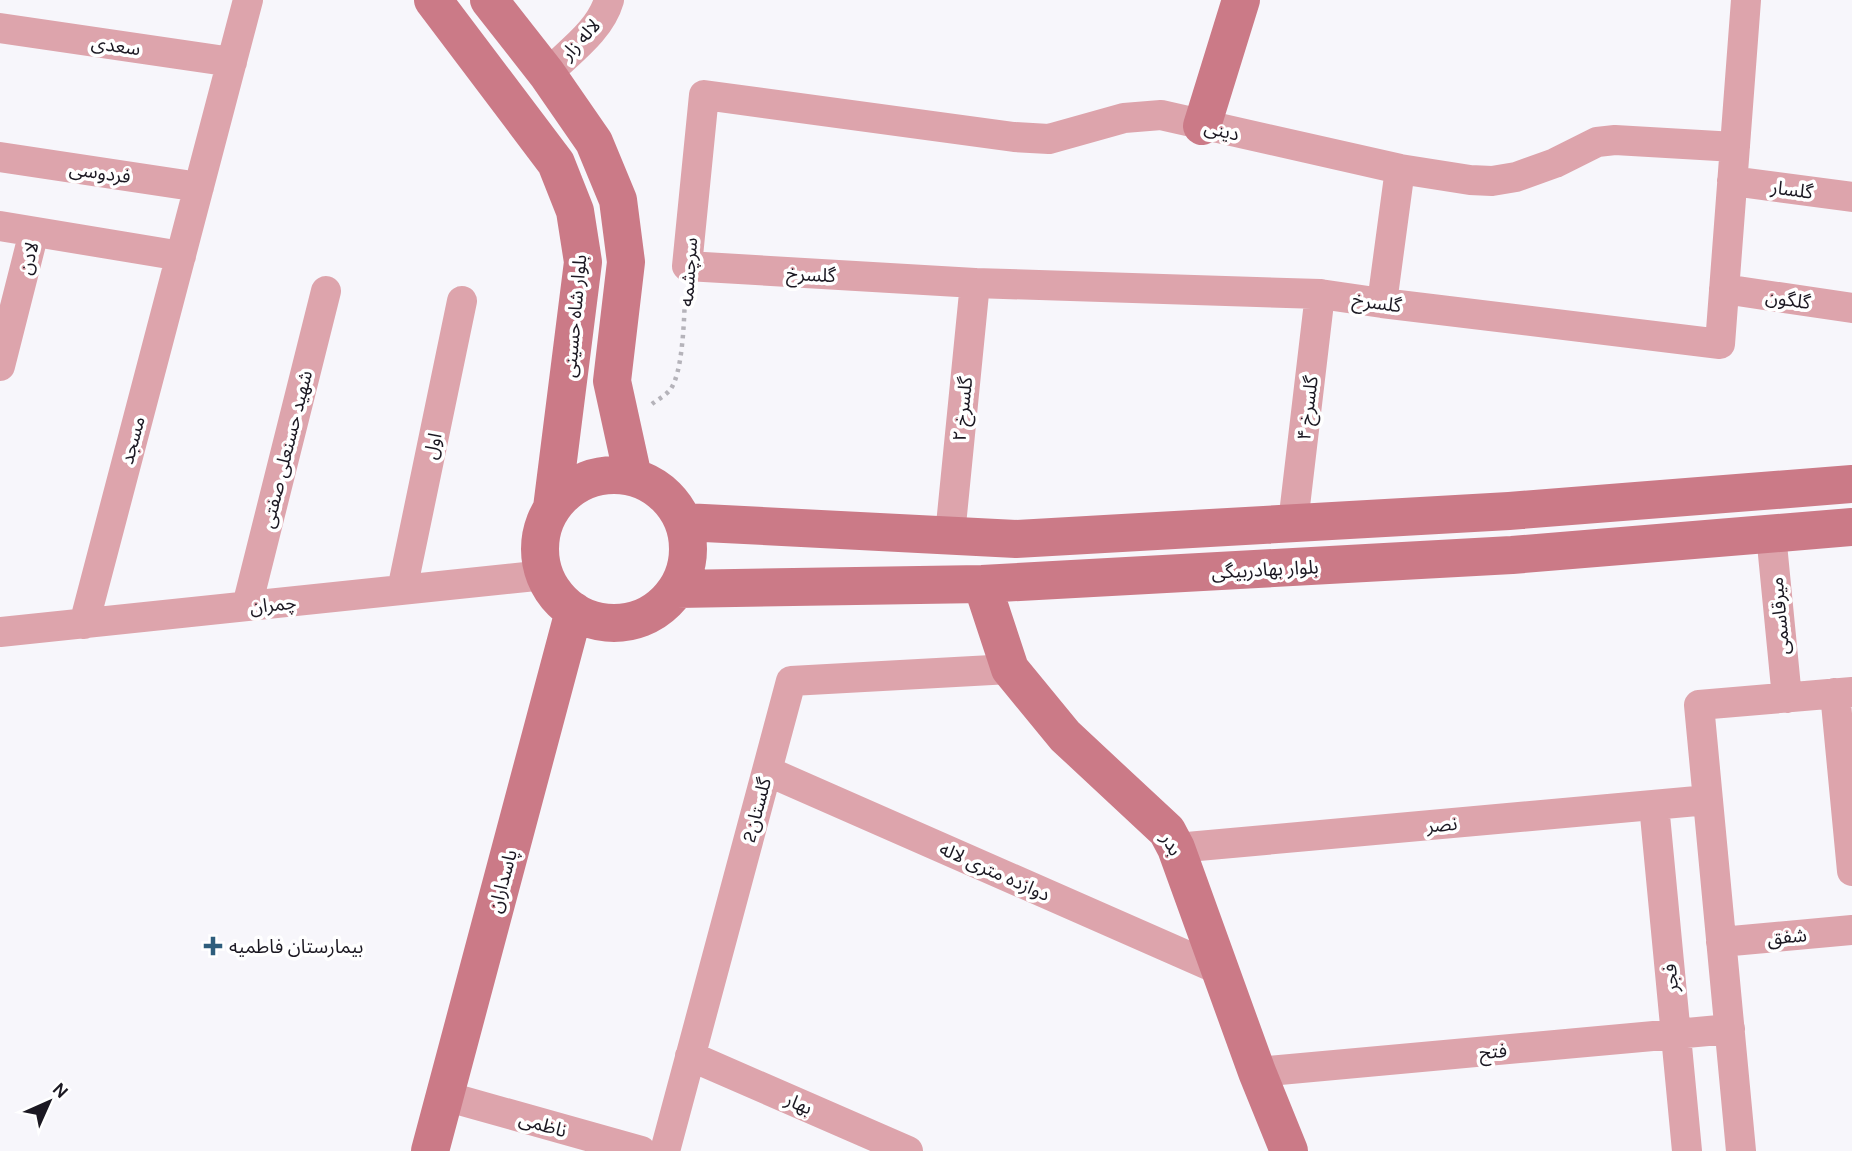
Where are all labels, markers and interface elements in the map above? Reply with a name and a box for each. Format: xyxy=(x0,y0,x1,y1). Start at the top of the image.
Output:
street label: لاله زار xyxy=(556,15,605,65)
street label: سعدی xyxy=(90,32,142,60)
street label: دینی xyxy=(1202,116,1241,146)
street label: فردوسی xyxy=(68,158,132,188)
street label: گلسار xyxy=(1768,176,1815,204)
street label: سرچشمه xyxy=(676,237,703,307)
street label: لادن xyxy=(14,240,44,277)
street label: بلوار شاه حسینی xyxy=(559,254,591,378)
street label: گلسرخ xyxy=(786,263,837,289)
street label: گلگون xyxy=(1764,286,1813,314)
street label: گلسرخ xyxy=(1351,289,1404,319)
street label: شهید حسنعلی صفتی xyxy=(257,368,317,530)
street label: گلسرخ ۴ xyxy=(1293,373,1325,442)
street label: گلسرخ ۲ xyxy=(949,375,979,443)
street label: مسجد xyxy=(116,414,150,466)
street label: اول xyxy=(419,431,446,461)
street label: بلوار بهادربیگی xyxy=(1211,556,1319,584)
street label: میرقاسمی xyxy=(1766,576,1794,656)
street label: چمران xyxy=(249,592,298,619)
street label: گلستان2 xyxy=(738,774,776,845)
street label: نصر xyxy=(1425,813,1458,837)
street label: بدر xyxy=(1156,829,1186,860)
street label: دوازده متری لاله xyxy=(936,838,1053,906)
street label: پاسداران xyxy=(484,847,523,916)
street label: شفق xyxy=(1766,924,1808,950)
marker: بیمارستان فاطمیه xyxy=(203,936,223,956)
place label: بیمارستان فاطمیه xyxy=(229,936,363,958)
street label: فجر xyxy=(1659,963,1683,994)
street label: فتح xyxy=(1478,1040,1508,1067)
north arrow xyxy=(14,1067,84,1137)
text: N xyxy=(48,1078,73,1103)
street label: بهار xyxy=(781,1088,816,1120)
street label: ناظمی xyxy=(516,1108,569,1142)

